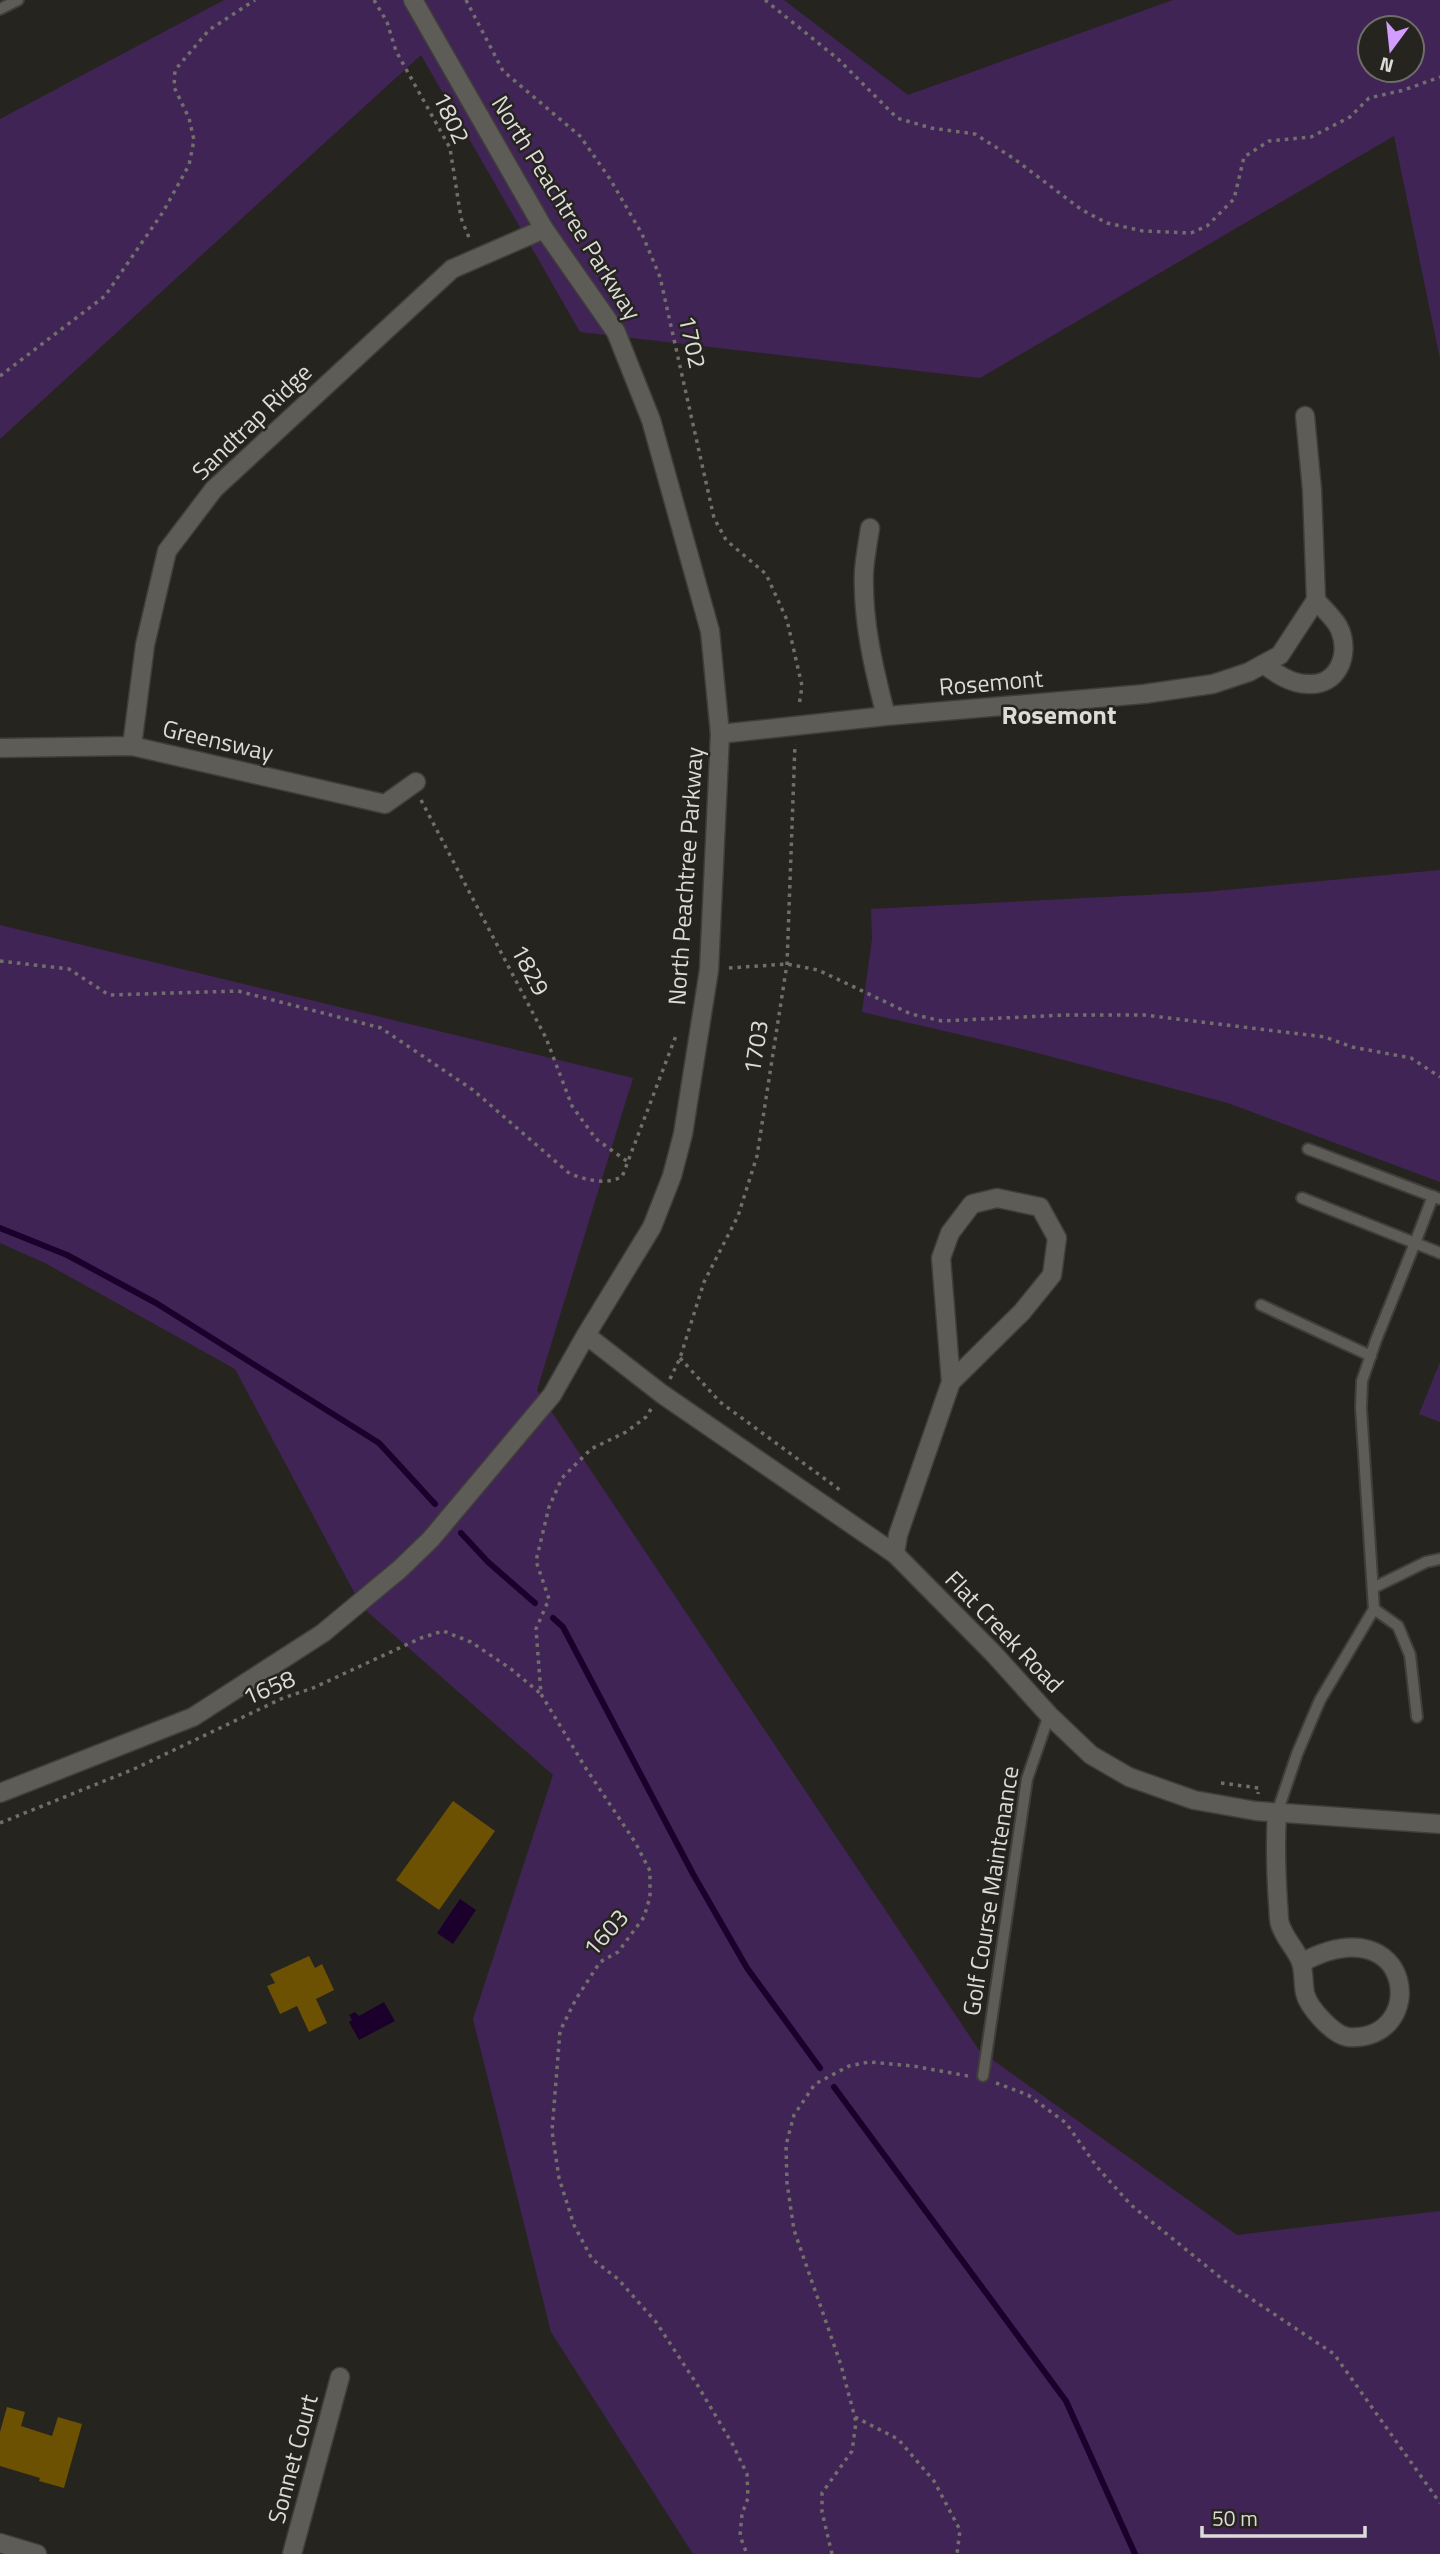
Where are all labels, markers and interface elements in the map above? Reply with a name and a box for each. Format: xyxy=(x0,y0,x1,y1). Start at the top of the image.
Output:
north arrow xyxy=(1356,14,1426,84)
text: N xyxy=(1376,50,1397,82)
street label: 1802 xyxy=(424,86,480,150)
street label: North Peachtree Parkway xyxy=(483,88,651,327)
street label: 1702 xyxy=(670,312,716,372)
street label: Sandtrap Ridge xyxy=(183,355,319,488)
street label: Rosemont xyxy=(937,659,1045,704)
district label: Rosemont xyxy=(1002,695,1116,734)
street label: Greensway xyxy=(159,710,278,770)
street label: North Peachtree Parkway xyxy=(658,745,712,1006)
street label: 1829 xyxy=(502,937,559,1002)
street label: 1703 xyxy=(733,1017,777,1076)
street label: Flat Creek Road xyxy=(937,1562,1073,1701)
street label: 1658 xyxy=(237,1660,300,1714)
street label: Golf Course Maintenance xyxy=(952,1763,1028,2018)
street label: 1603 xyxy=(574,1900,637,1964)
street label: Sonnet Court xyxy=(258,2390,327,2527)
scale bar xyxy=(1202,2494,1365,2538)
text: 50 m xyxy=(1212,2502,1258,2534)

